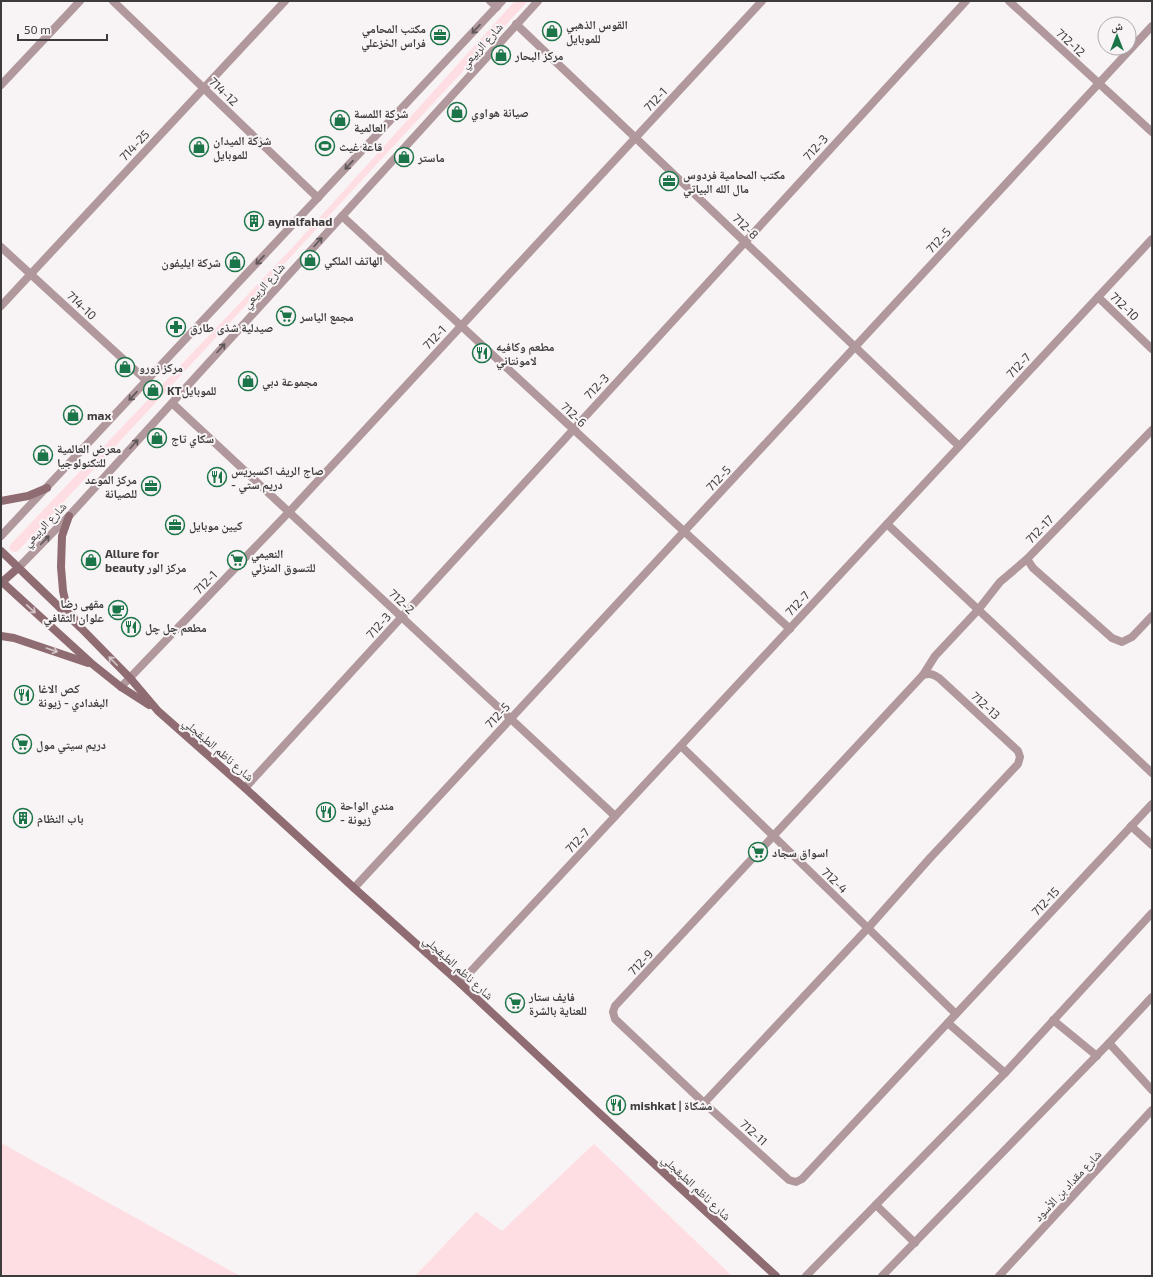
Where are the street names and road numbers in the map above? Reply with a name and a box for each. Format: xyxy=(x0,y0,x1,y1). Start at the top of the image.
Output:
street label: شارع الربيعي xyxy=(457,19,508,73)
street label: 712-12 xyxy=(1054,25,1088,59)
street label: 714-12 xyxy=(207,74,242,108)
street label: 712-1 xyxy=(641,84,669,114)
street label: 714-25 xyxy=(116,127,152,163)
street label: 712-3 xyxy=(800,131,830,163)
street label: 712-8 xyxy=(730,210,762,242)
street label: 712-5 xyxy=(923,224,953,256)
street label: شارع الربيعي xyxy=(239,259,290,313)
street label: 714-10 xyxy=(64,288,100,322)
street label: 712-10 xyxy=(1108,289,1142,323)
street label: 712-1 xyxy=(420,322,448,352)
street label: 712-7 xyxy=(1003,350,1033,380)
street label: 712-3 xyxy=(581,370,611,402)
street label: 712-6 xyxy=(558,399,590,429)
street label: 712-5 xyxy=(703,462,733,494)
street label: شارع الربيعي xyxy=(19,499,72,552)
street label: 712-17 xyxy=(1022,512,1056,546)
street label: 712-1 xyxy=(190,567,220,597)
street label: 712-2 xyxy=(386,586,418,616)
street label: 712-7 xyxy=(782,588,812,618)
street label: 712-3 xyxy=(363,609,393,641)
street label: 712-13 xyxy=(969,688,1003,722)
street label: 712-5 xyxy=(482,699,512,731)
street label: شارع ناظم الطبقجلي xyxy=(178,715,257,787)
street label: 712-7 xyxy=(562,825,592,855)
street label: 712-4 xyxy=(819,864,851,896)
street label: 712-15 xyxy=(1028,884,1062,918)
street label: شارع ناظم الطبقجلي xyxy=(419,932,497,1005)
street label: 712-9 xyxy=(625,946,655,978)
street label: 712-11 xyxy=(737,1116,771,1148)
street label: شارع مقداد بن الأسود xyxy=(1030,1146,1105,1225)
street label: شارع ناظم الطبقجلي xyxy=(657,1152,734,1226)

